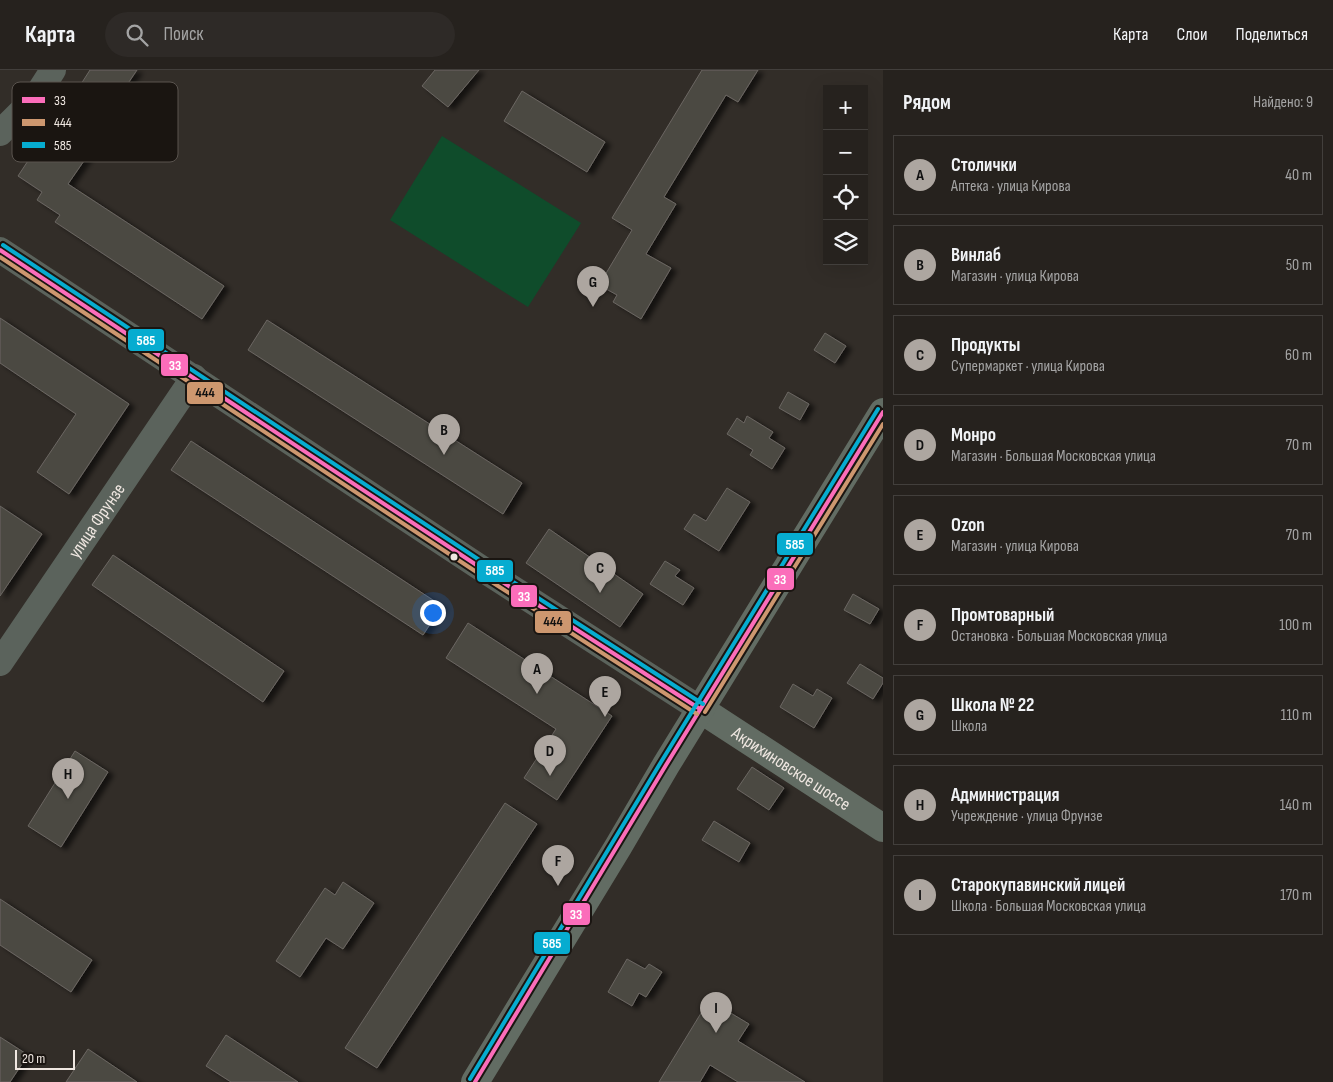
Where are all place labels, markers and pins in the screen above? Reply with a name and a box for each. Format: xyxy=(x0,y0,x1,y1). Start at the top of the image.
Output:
pin: G xyxy=(577,266,609,307)
pin: B xyxy=(428,414,460,455)
unlabelled marker xyxy=(449,552,459,562)
pin: C xyxy=(584,552,616,593)
pin: A xyxy=(521,653,553,694)
pin: E xyxy=(589,676,621,717)
pin: D xyxy=(534,735,566,776)
pin: H xyxy=(52,758,84,799)
pin: F xyxy=(542,845,574,886)
pin: I xyxy=(700,992,732,1033)

